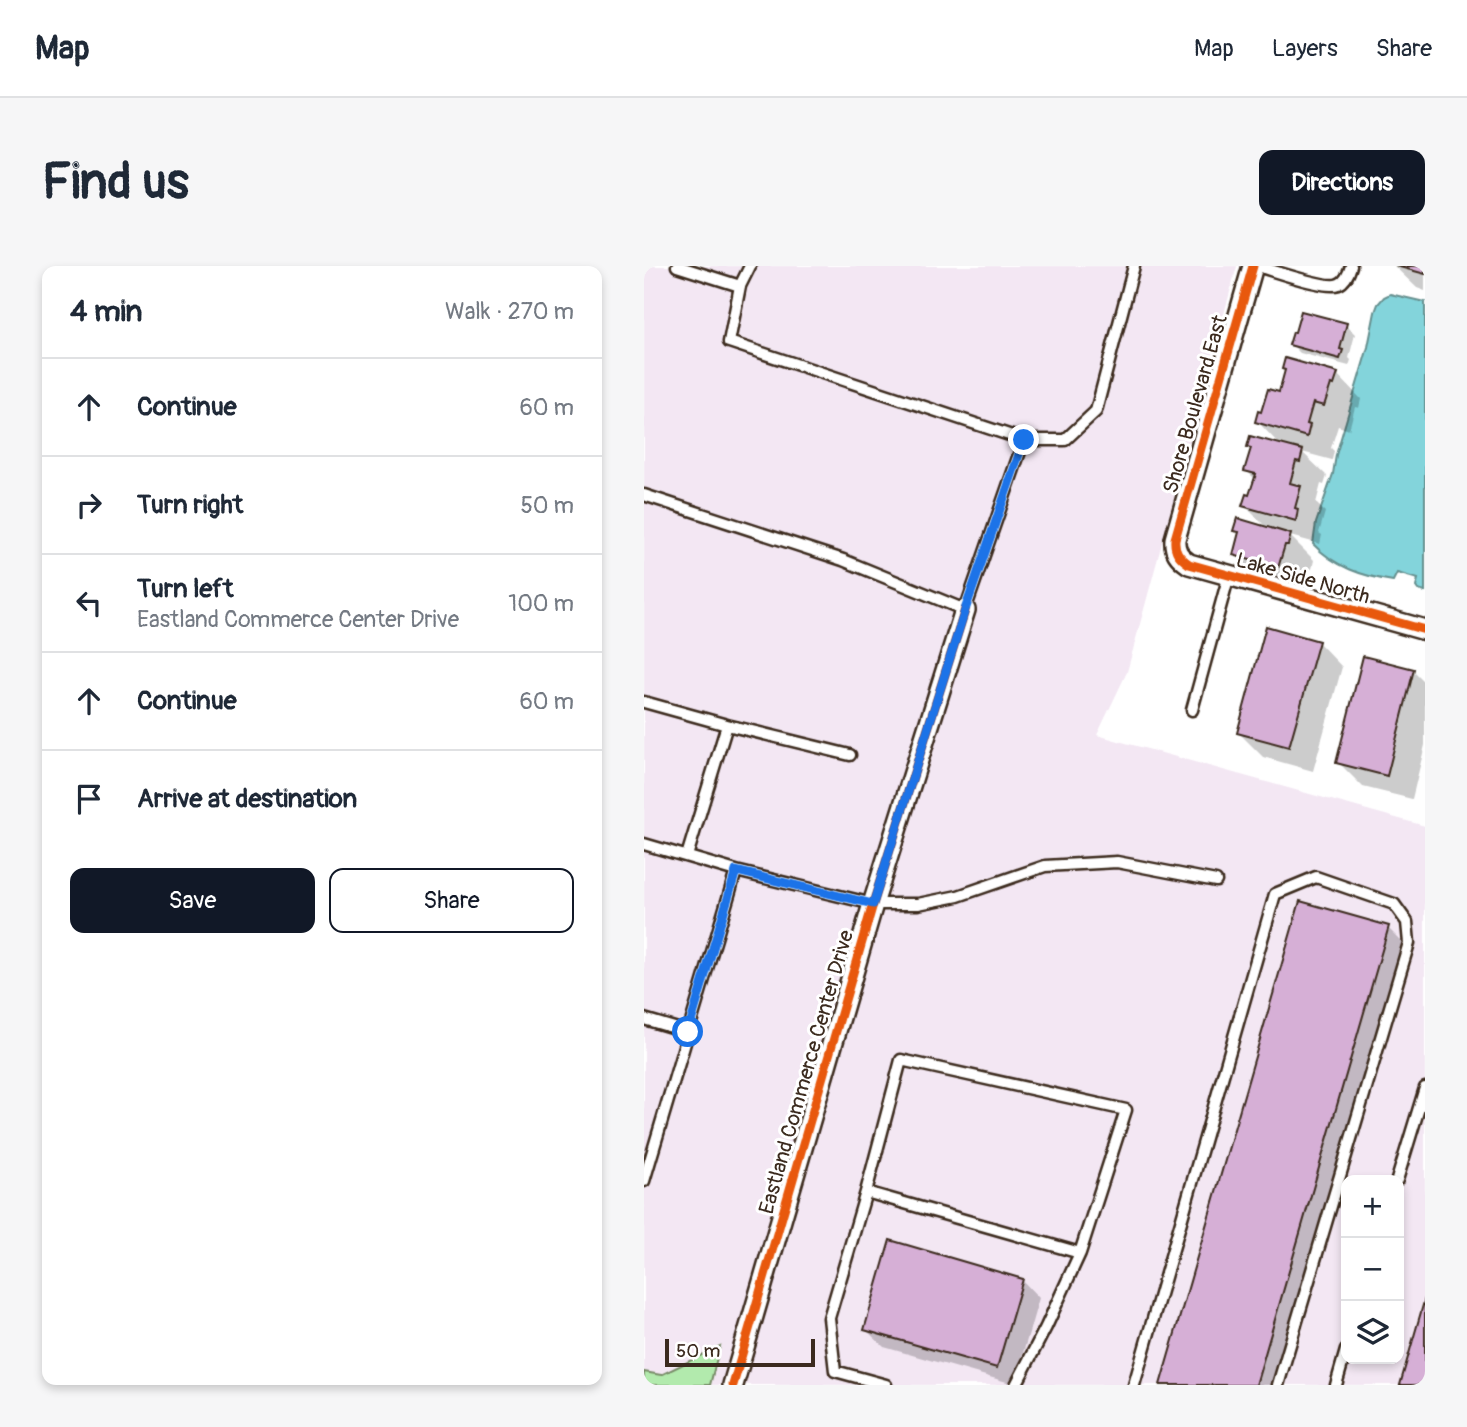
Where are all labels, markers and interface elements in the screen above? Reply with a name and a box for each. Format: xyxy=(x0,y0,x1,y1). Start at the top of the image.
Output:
text: Map xyxy=(35,28,90,69)
text: Map xyxy=(1194,34,1234,63)
text: Layers xyxy=(1272,34,1338,63)
text: Share xyxy=(1376,34,1432,63)
button: Directions xyxy=(1259,150,1425,215)
text: Find us xyxy=(42,152,189,213)
text: 4 min xyxy=(70,293,143,330)
text: Walk · 270 m xyxy=(445,297,574,326)
street label: Shore Boulevard East xyxy=(1157,311,1234,496)
icon: ahead xyxy=(70,388,108,426)
text: Continue xyxy=(137,391,237,423)
text: 60 m xyxy=(519,393,574,422)
route end xyxy=(1008,424,1039,455)
icon: right xyxy=(70,486,108,524)
text: Turn right xyxy=(137,489,243,521)
text: 50 m xyxy=(520,491,574,520)
street label: Lake Side North xyxy=(1233,546,1373,610)
text: Turn left xyxy=(137,573,233,605)
icon: left xyxy=(70,584,108,622)
text: 100 m xyxy=(508,589,574,618)
text: Eastland Commerce Center Drive xyxy=(137,605,459,634)
icon: ahead xyxy=(70,682,108,720)
text: Continue xyxy=(137,685,237,717)
text: 60 m xyxy=(519,687,574,716)
icon: arrive xyxy=(70,780,108,818)
text: Arrive at destination xyxy=(137,783,357,815)
button: Save xyxy=(70,868,315,933)
button: Share xyxy=(329,868,574,933)
street label: Eastland Commerce Center Drive xyxy=(753,926,860,1217)
route start xyxy=(672,1016,703,1047)
map controls xyxy=(1341,1175,1404,1364)
button: + xyxy=(1341,1175,1404,1238)
button: − xyxy=(1341,1238,1404,1301)
button: layers xyxy=(1341,1301,1404,1364)
scale bar xyxy=(665,1336,816,1368)
text: 50 m xyxy=(676,1339,720,1363)

